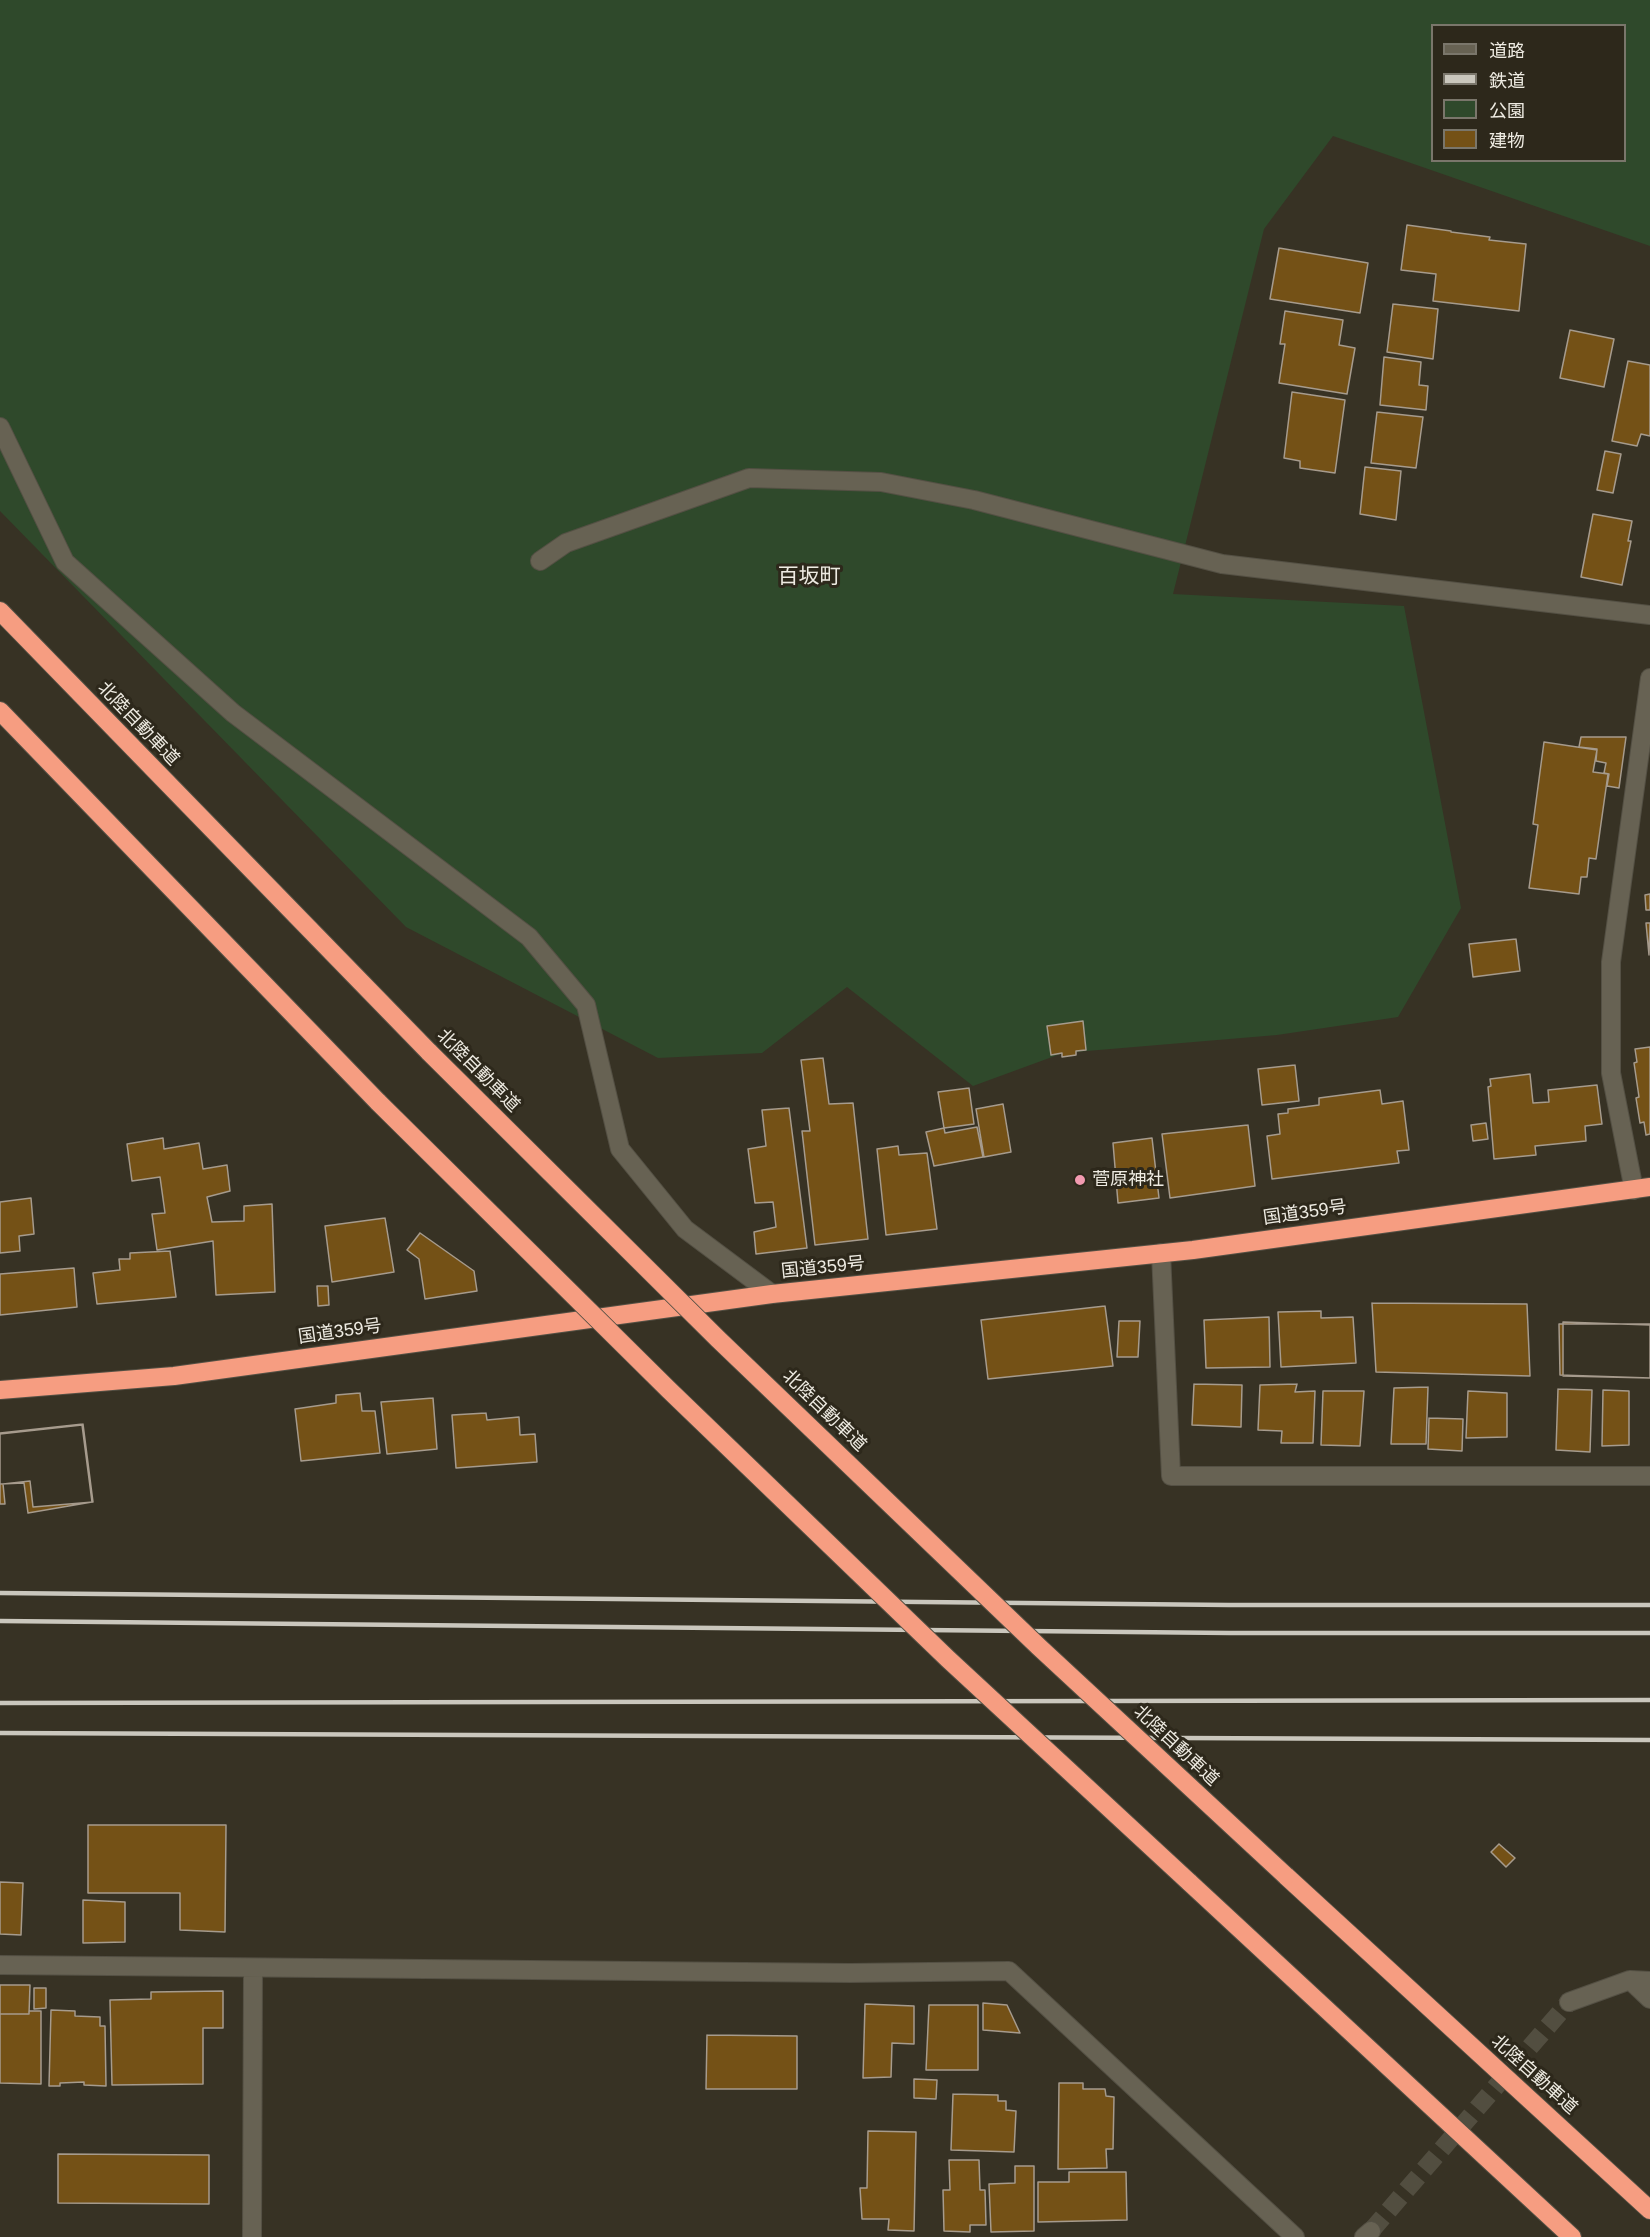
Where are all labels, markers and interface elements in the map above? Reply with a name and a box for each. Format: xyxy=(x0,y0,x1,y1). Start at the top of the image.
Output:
legend xyxy=(1431,24,1626,162)
text: 道路 xyxy=(1489,41,1525,61)
text: 鉄道 xyxy=(1489,71,1525,91)
text: 公園 xyxy=(1489,101,1525,121)
text: 建物 xyxy=(1489,131,1525,151)
district label: 百坂町 xyxy=(778,564,840,590)
street label: 北陸自動車道 xyxy=(93,678,183,770)
street label: 北陸自動車道 xyxy=(432,1025,524,1117)
place label: 菅原神社 xyxy=(1092,1169,1164,1191)
marker: 菅原神社 xyxy=(1073,1173,1087,1187)
street label: 国道359号 xyxy=(1262,1196,1348,1230)
street label: 国道359号 xyxy=(780,1253,866,1283)
street label: 国道359号 xyxy=(297,1315,383,1349)
street label: 北陸自動車道 xyxy=(778,1366,870,1456)
street label: 北陸自動車道 xyxy=(1129,1701,1223,1791)
street label: 北陸自動車道 xyxy=(1487,2031,1581,2119)

